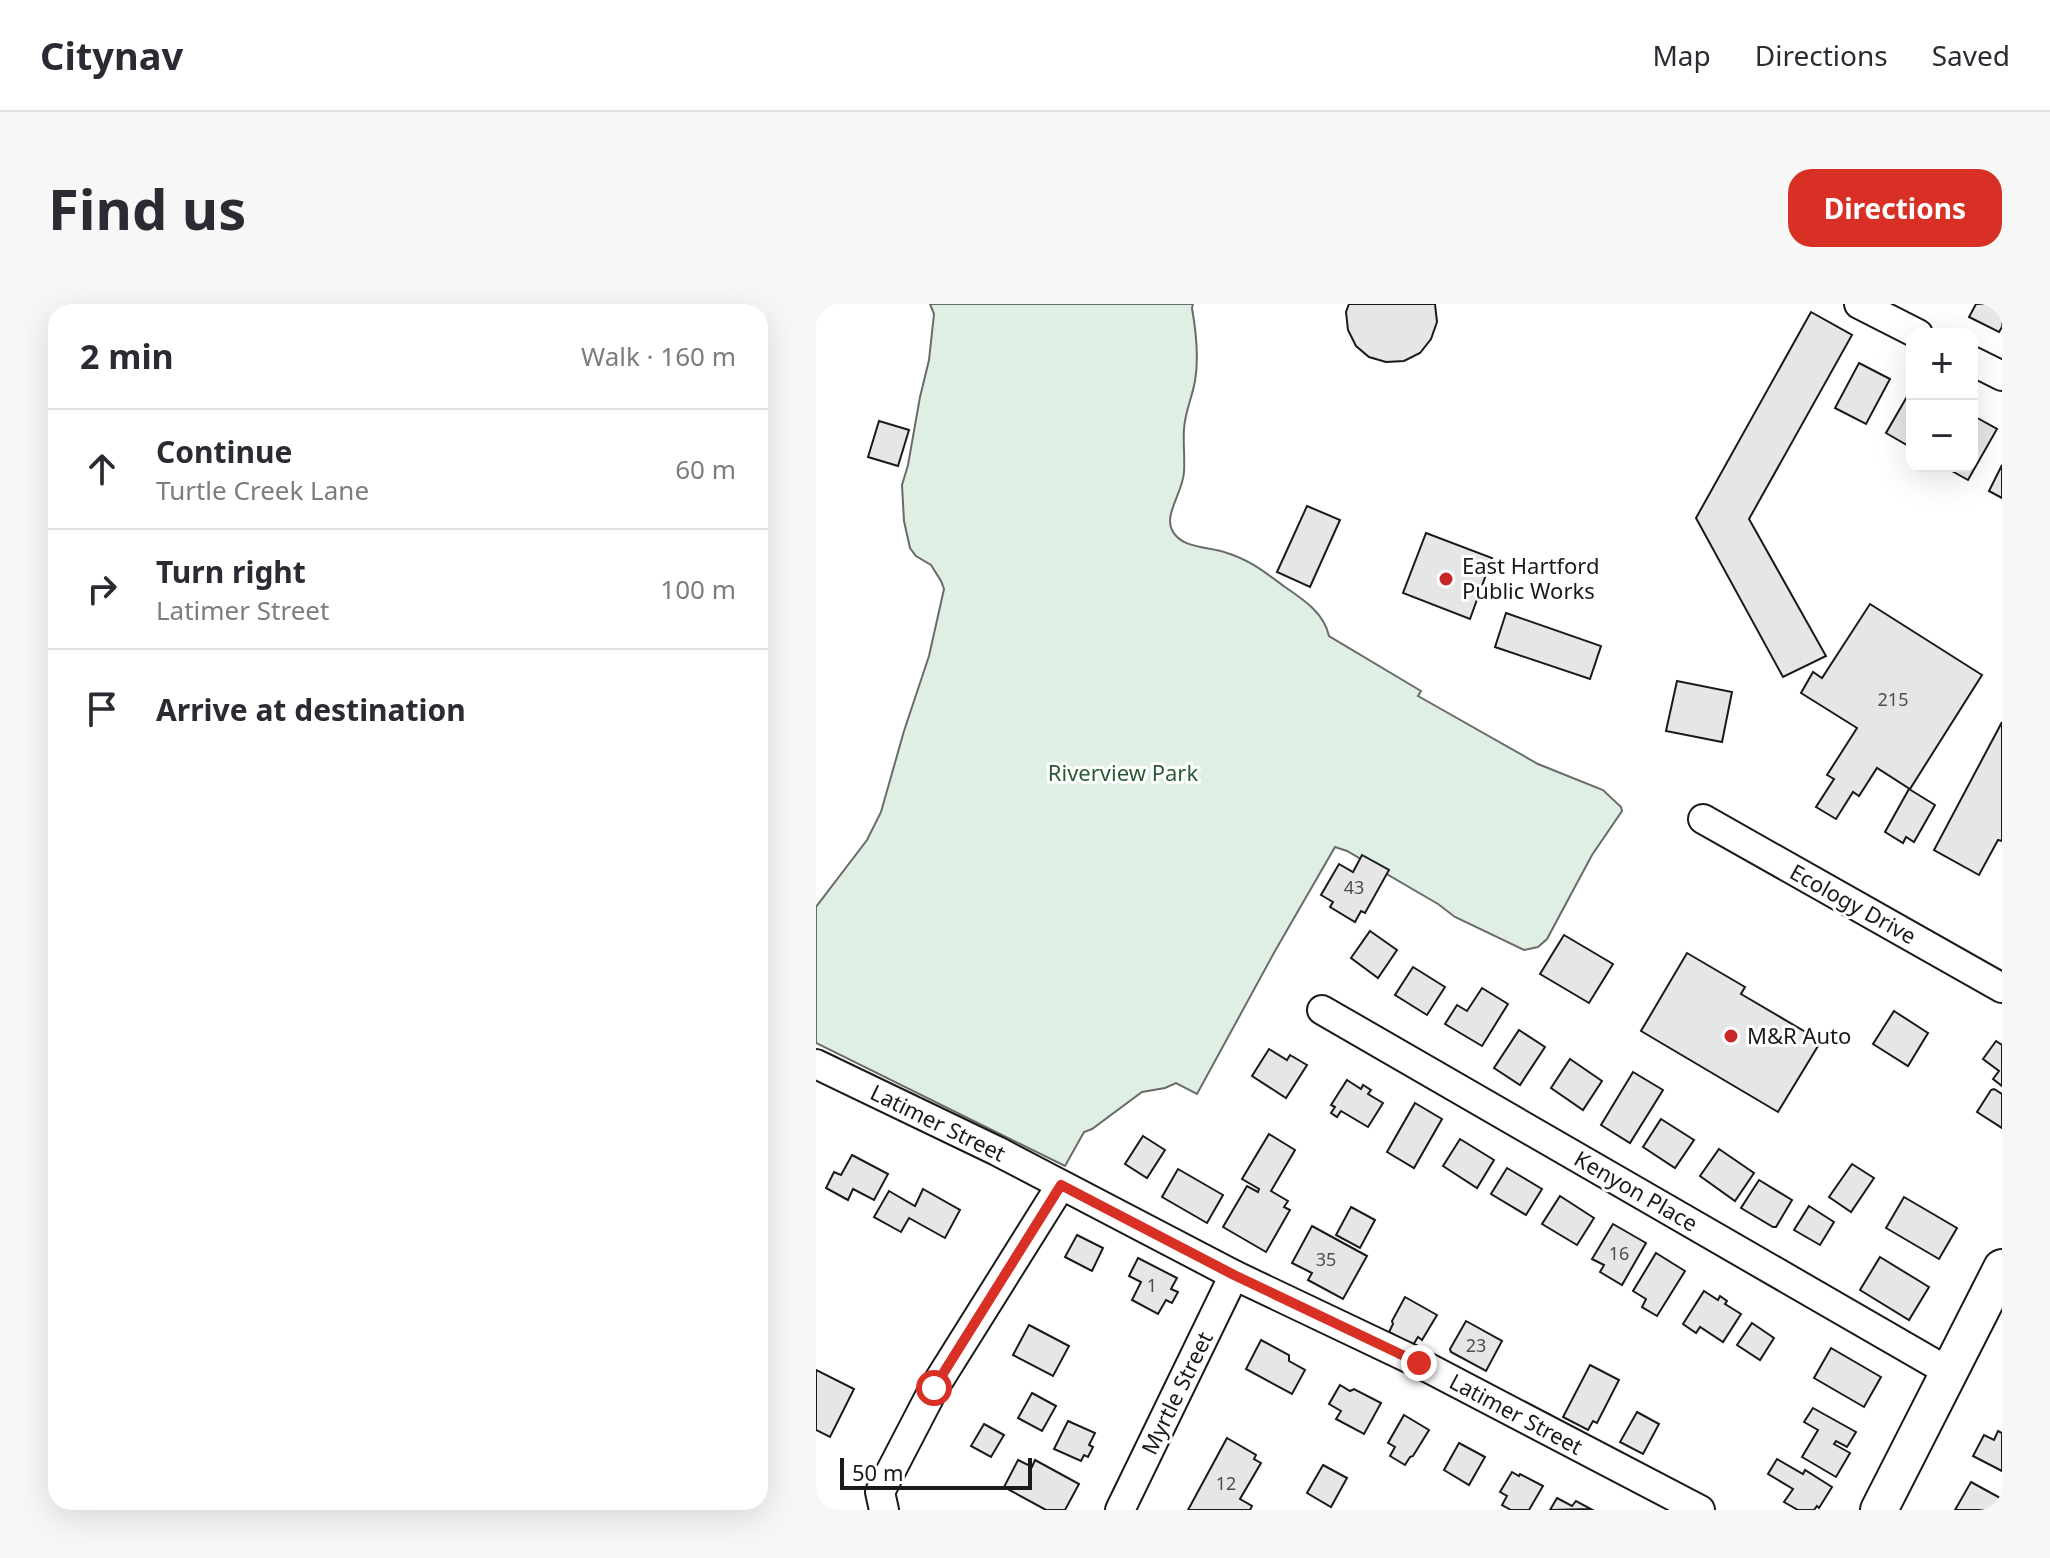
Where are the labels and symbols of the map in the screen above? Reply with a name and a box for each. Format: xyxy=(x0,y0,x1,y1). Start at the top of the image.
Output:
place label: East Hartford Public Works xyxy=(1462,550,1600,605)
marker: East Hartford Public Works xyxy=(1437,570,1455,588)
house number: 215 xyxy=(1878,687,1908,711)
park label: Riverview Park xyxy=(1048,757,1198,787)
street label: Ecology Drive xyxy=(1785,856,1922,950)
house number: 43 xyxy=(1344,875,1364,899)
place label: M&R Auto xyxy=(1747,1020,1851,1050)
marker: M&R Auto xyxy=(1722,1027,1740,1045)
street label: Latimer Street xyxy=(866,1076,1011,1168)
street label: Kenyon Place xyxy=(1569,1143,1704,1238)
house number: 16 xyxy=(1609,1241,1629,1265)
house number: 35 xyxy=(1316,1247,1336,1271)
house number: 1 xyxy=(1147,1273,1157,1297)
street label: Myrtle Street xyxy=(1133,1326,1219,1459)
house number: 23 xyxy=(1466,1333,1486,1357)
route end xyxy=(1401,1345,1437,1381)
street label: Latimer Street xyxy=(1445,1365,1588,1461)
route start xyxy=(916,1370,952,1406)
scale bar xyxy=(840,1454,1032,1490)
house number: 12 xyxy=(1216,1471,1236,1495)

